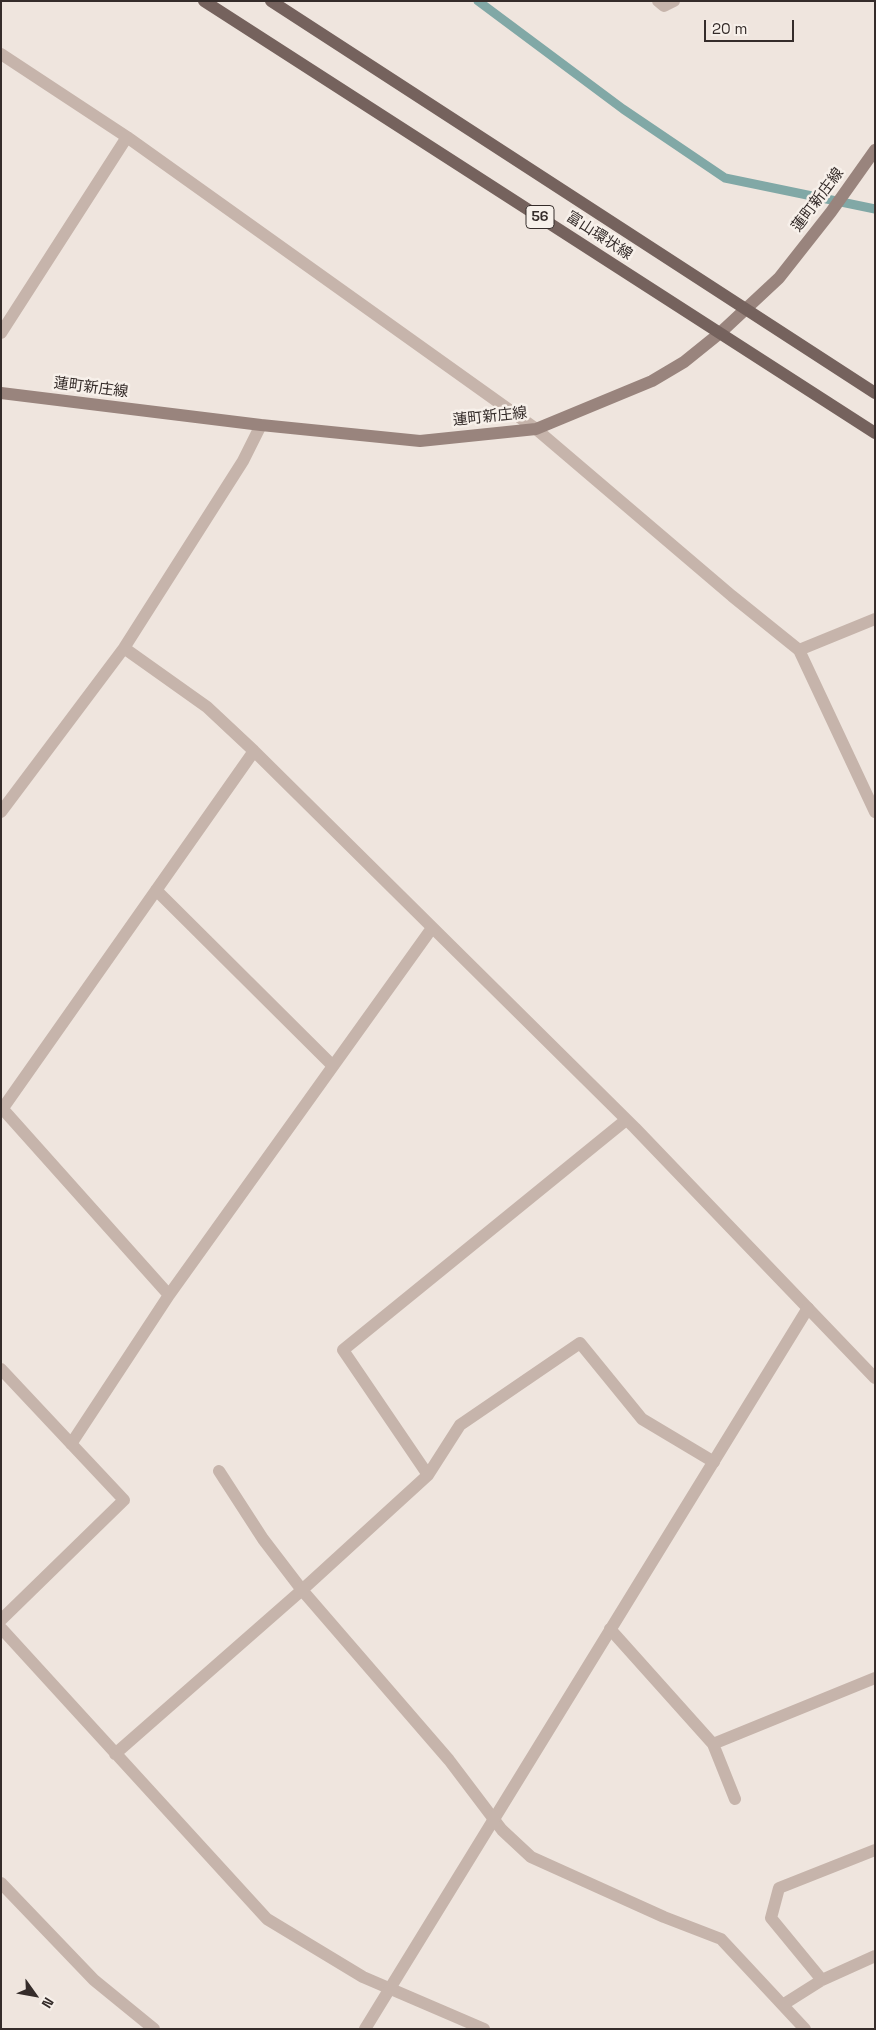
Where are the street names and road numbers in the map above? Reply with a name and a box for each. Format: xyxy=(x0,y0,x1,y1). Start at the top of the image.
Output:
street label: 蓮町新庄線 xyxy=(788,165,848,235)
road number: 56 xyxy=(526,206,554,228)
street label: 富山環状線 xyxy=(563,208,635,264)
street label: 蓮町新庄線 xyxy=(53,374,129,402)
street label: 蓮町新庄線 xyxy=(452,404,528,430)

